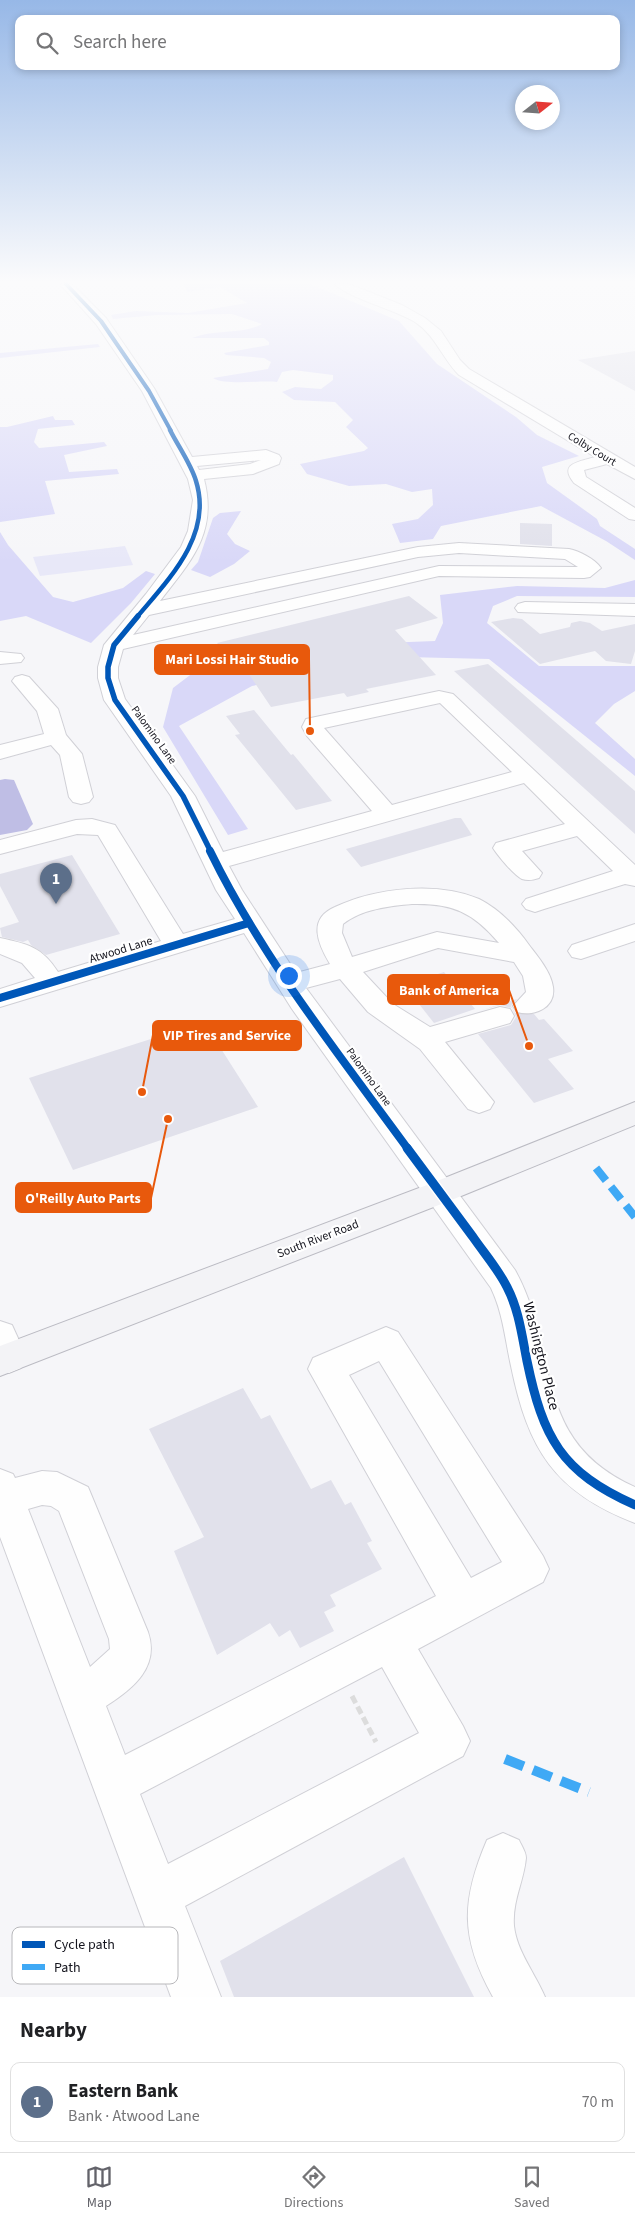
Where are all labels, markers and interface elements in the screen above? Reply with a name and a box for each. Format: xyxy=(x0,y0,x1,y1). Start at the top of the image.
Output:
search box xyxy=(15,15,620,70)
icon: search xyxy=(33,29,61,57)
text: Search here xyxy=(73,29,167,56)
north arrow xyxy=(515,85,560,130)
street label: Colby Court xyxy=(565,429,619,470)
callout: Mari Lossi Hair Studio xyxy=(155,645,309,674)
text: Mari Lossi Hair Studio xyxy=(165,650,299,670)
street label: Palomino Lane xyxy=(128,703,180,768)
pin: 1 xyxy=(40,863,72,904)
street label: Atwood Lane xyxy=(87,932,155,968)
your location xyxy=(276,963,302,989)
callout: Bank of America xyxy=(388,975,509,1004)
text: Bank of America xyxy=(399,981,499,1001)
callout: VIP Tires and Service xyxy=(153,1021,301,1050)
text: VIP Tires and Service xyxy=(162,1026,291,1046)
street label: Palomino Lane xyxy=(343,1045,395,1110)
callout: O'Reilly Auto Parts xyxy=(16,1183,151,1212)
text: O'Reilly Auto Parts xyxy=(25,1189,141,1209)
street label: South River Road xyxy=(275,1216,361,1262)
street label: Washington Place xyxy=(517,1300,565,1412)
legend xyxy=(12,1927,178,1984)
text: Cycle path xyxy=(54,1935,115,1955)
text: Path xyxy=(54,1958,81,1978)
text: Nearby xyxy=(20,2015,87,2045)
text: Eastern Bank xyxy=(68,2078,178,2105)
text: 1 xyxy=(33,2091,41,2113)
text: 70 m xyxy=(582,2091,614,2113)
text: Bank · Atwood Lane xyxy=(68,2105,200,2127)
tab: Map xyxy=(85,2163,113,2213)
tab: Directions xyxy=(284,2163,343,2213)
tab: Saved xyxy=(514,2163,550,2213)

